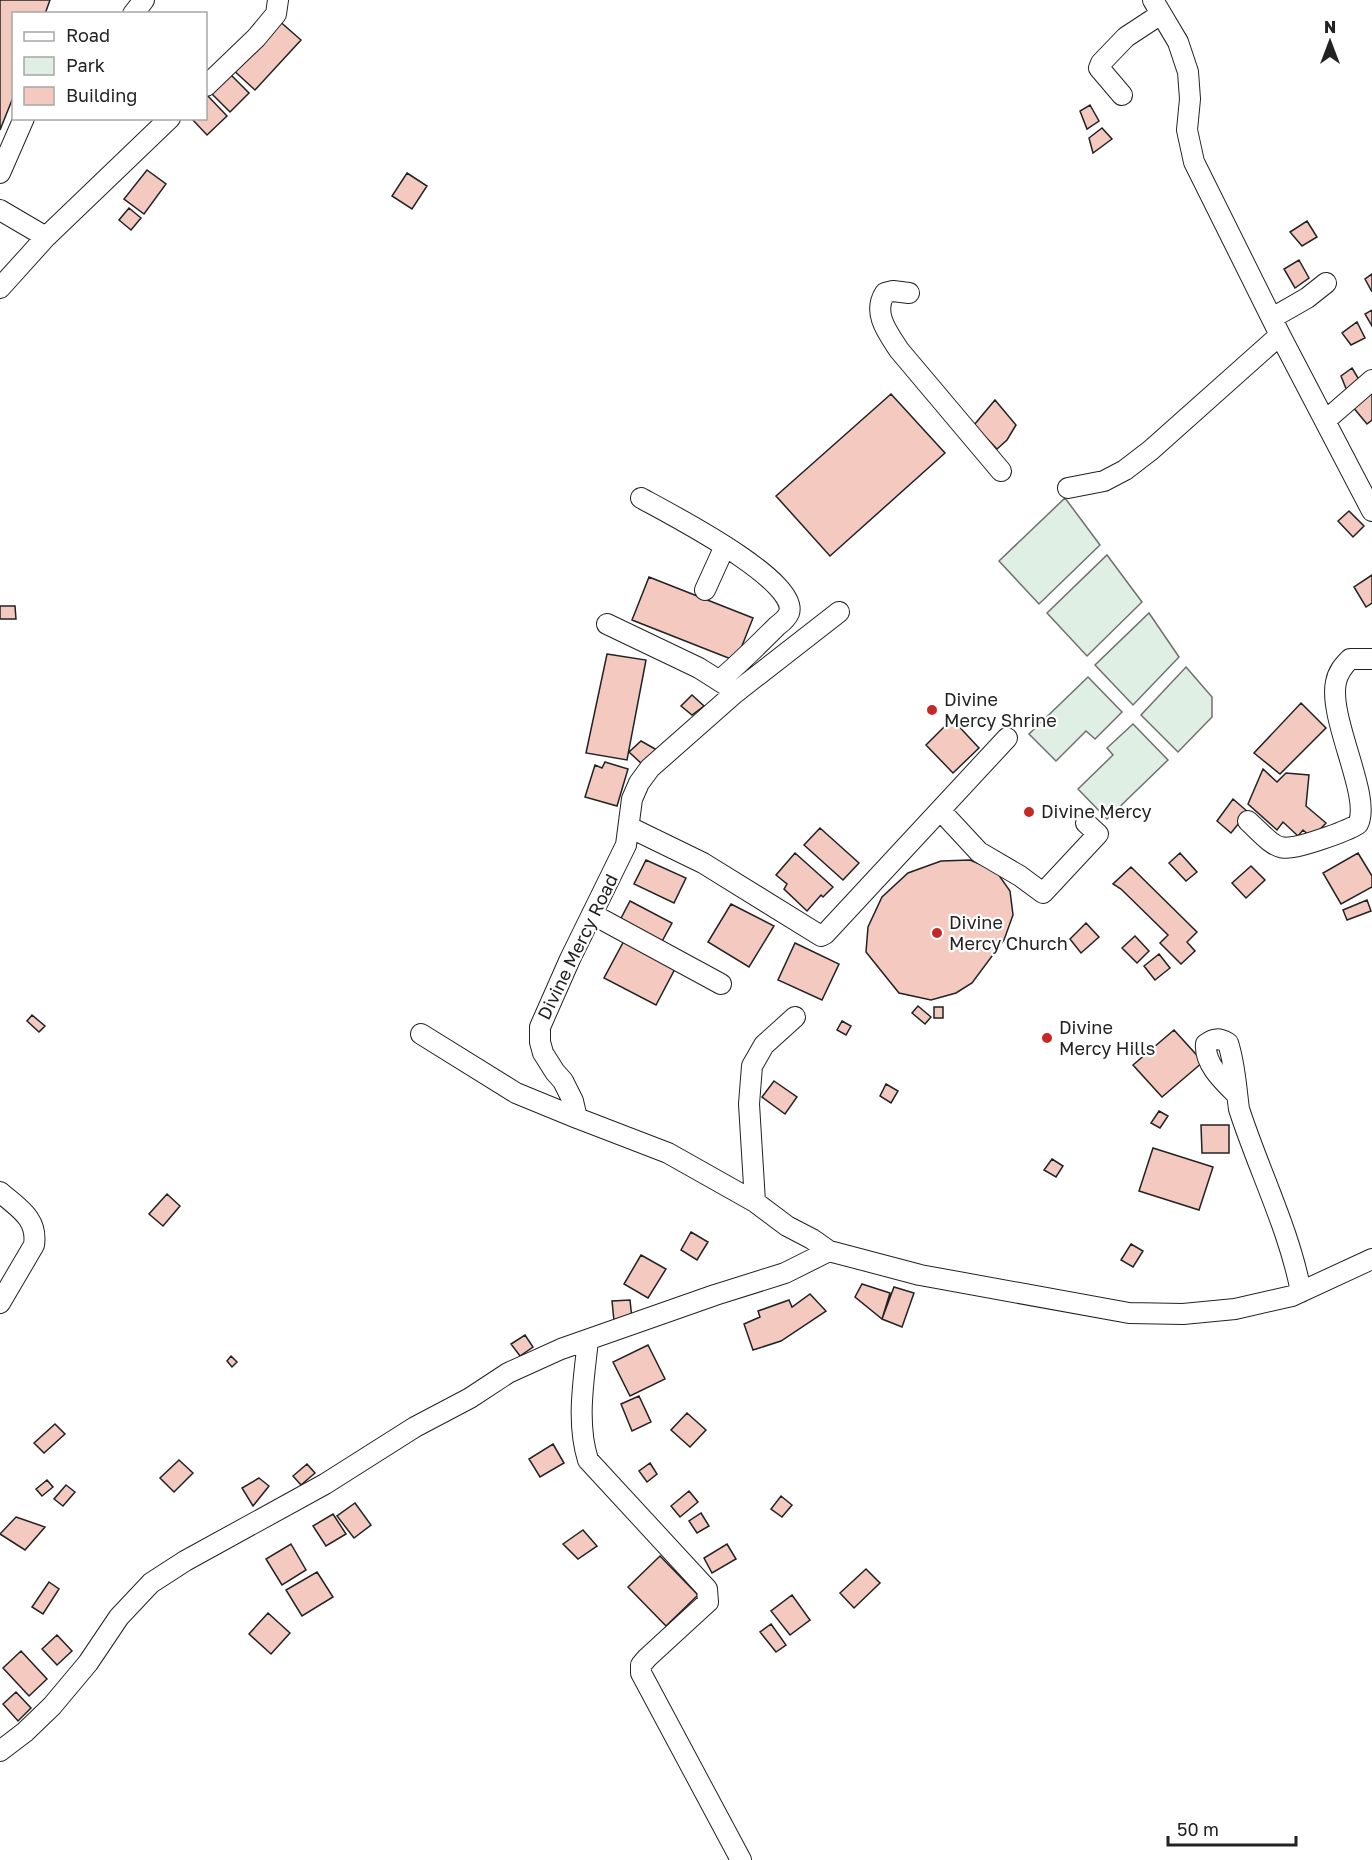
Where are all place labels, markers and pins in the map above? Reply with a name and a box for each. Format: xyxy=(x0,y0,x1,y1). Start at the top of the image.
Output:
place label: Divine Mercy Shrine xyxy=(944,688,1057,731)
marker: Divine Mercy Shrine xyxy=(925,703,939,717)
place label: Divine Mercy xyxy=(1041,800,1152,822)
marker: Divine Mercy xyxy=(1022,805,1036,819)
place label: Divine Mercy Church xyxy=(949,911,1068,954)
marker: Divine Mercy Church xyxy=(930,926,944,940)
place label: Divine Mercy Hills xyxy=(1059,1016,1155,1059)
marker: Divine Mercy Hills xyxy=(1040,1031,1054,1045)

